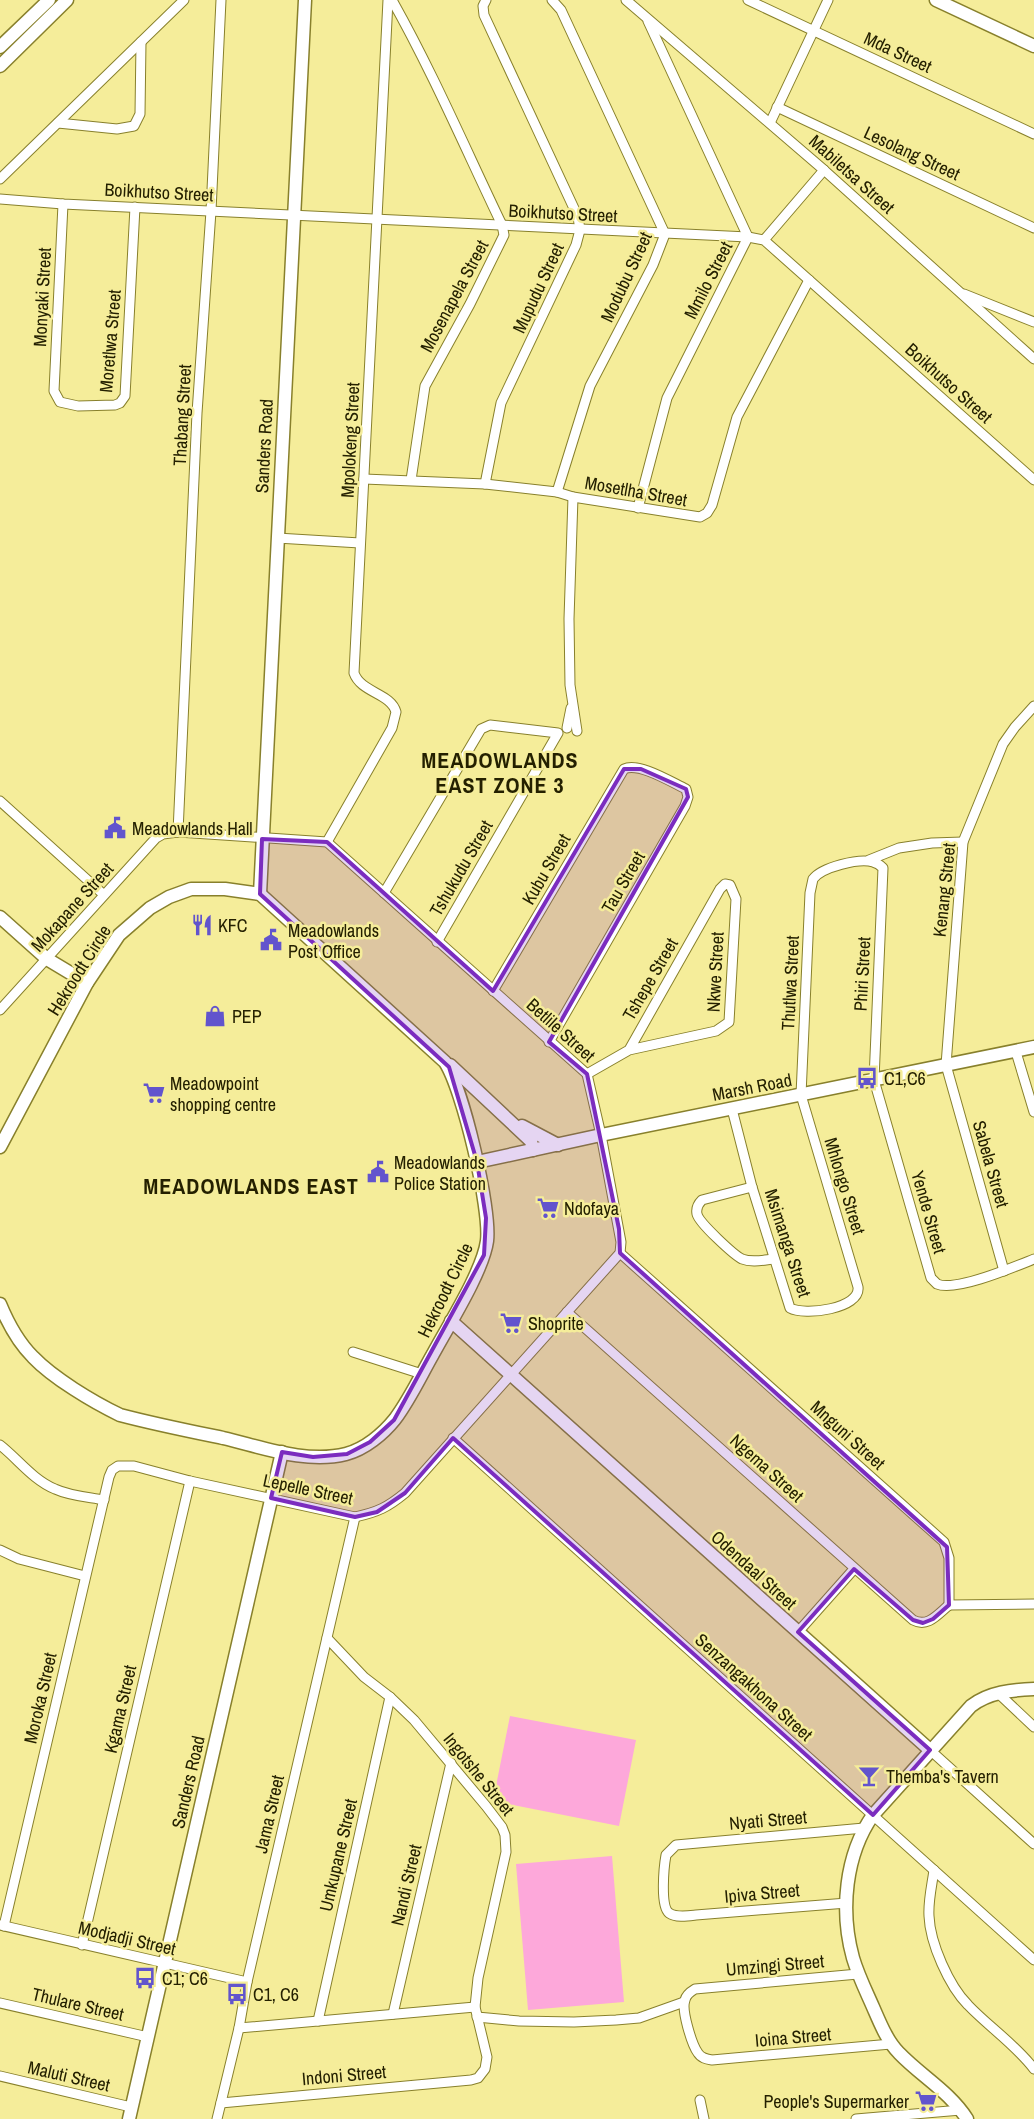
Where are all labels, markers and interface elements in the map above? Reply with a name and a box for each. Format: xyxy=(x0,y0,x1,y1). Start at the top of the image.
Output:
street label: Mda Street xyxy=(860,25,936,79)
street label: Lesolang Street xyxy=(860,120,964,186)
street label: Mabiletsa Street xyxy=(804,129,900,219)
street label: Boikhutso Street xyxy=(104,177,214,207)
street label: Boikhutso Street xyxy=(508,198,618,228)
street label: Modubu Street xyxy=(594,228,658,326)
street label: Mosenapela Street xyxy=(414,235,494,357)
street label: Mmilo Street xyxy=(678,237,738,323)
street label: Mupudu Street xyxy=(506,239,570,337)
street label: Monyaki Street xyxy=(27,247,57,347)
street label: Moretlwa Street xyxy=(93,288,127,394)
street label: Boikhutso Street xyxy=(900,337,998,429)
street label: Thabang Street xyxy=(167,364,197,466)
street label: Mpolokeng Street xyxy=(334,382,366,498)
street label: Sanders Road xyxy=(249,398,279,494)
street label: Mosetlha Street xyxy=(583,470,689,512)
district label: MEADOWLANDS EAST ZONE 3 xyxy=(421,745,579,800)
public building icon: Meadowlands Hall xyxy=(102,815,128,841)
street label: Tshukudu Street xyxy=(423,815,499,921)
place label: Meadowlands Hall xyxy=(132,816,253,841)
street label: Kubu Street xyxy=(516,829,576,909)
street label: Kenang Street xyxy=(927,842,961,938)
street label: Tau Street xyxy=(595,846,651,918)
street label: Mokapane Street xyxy=(25,857,119,957)
restaurant icon: KFC xyxy=(189,912,215,938)
place label: KFC xyxy=(218,913,248,938)
place label: Meadowlands Post Office xyxy=(288,918,379,964)
street label: Hekroodt Circle xyxy=(41,920,117,1020)
public building icon: Meadowlands Post Office xyxy=(258,927,284,953)
street label: Nkwe Street xyxy=(700,931,730,1013)
street label: Tshepe Street xyxy=(616,933,684,1025)
street label: Thutlwa Street xyxy=(775,935,805,1031)
street label: Phiri Street xyxy=(848,936,876,1012)
street label: Betlile Street xyxy=(521,992,601,1068)
shop icon: PEP xyxy=(202,1003,228,1029)
place label: PEP xyxy=(232,1004,262,1029)
bus stop icon: C1,C6 xyxy=(854,1065,880,1091)
place label: C1,C6 xyxy=(884,1066,926,1091)
street label: Marsh Road xyxy=(710,1067,794,1107)
place label: Meadowpoint shopping centre xyxy=(170,1071,276,1117)
supermarket icon: Meadowpoint shopping centre xyxy=(141,1080,167,1106)
street label: Sabela Street xyxy=(967,1118,1015,1210)
street label: Mhlongo Street xyxy=(818,1134,872,1238)
place label: Meadowlands Police Station xyxy=(394,1150,486,1196)
public building icon: Meadowlands Police Station xyxy=(365,1159,391,1185)
street label: Yende Street xyxy=(905,1168,953,1256)
district label: MEADOWLANDS EAST xyxy=(143,1171,359,1201)
street label: Msimanga Street xyxy=(759,1186,817,1300)
supermarket icon: Ndofaya xyxy=(535,1195,561,1221)
place label: Ndofaya xyxy=(564,1196,619,1221)
street label: Hekroodt Circle xyxy=(411,1238,479,1342)
supermarket icon: Shoprite xyxy=(498,1310,524,1336)
place label: Shoprite xyxy=(528,1311,584,1336)
street label: Mnguni Street xyxy=(805,1395,891,1475)
street label: Ngema Street xyxy=(725,1428,809,1508)
street label: Lepelle Street xyxy=(261,1467,355,1511)
street label: Odendaal Street xyxy=(706,1525,802,1615)
street label: Senzangakhona Street xyxy=(690,1627,818,1747)
street label: Moroka Street xyxy=(17,1650,63,1746)
street label: Kgama Street xyxy=(98,1662,142,1756)
street label: Ingotshe Street xyxy=(438,1727,520,1821)
street label: Sanders Road xyxy=(165,1733,211,1831)
bar icon: Themba's Tavern xyxy=(856,1763,882,1789)
place label: Themba's Tavern xyxy=(886,1764,999,1789)
street label: Jama Street xyxy=(248,1772,290,1856)
street label: Umkupane Street xyxy=(313,1796,363,1914)
street label: Nyati Street xyxy=(728,1804,808,1836)
street label: Nandi Street xyxy=(384,1842,428,1928)
street label: Ipiva Street xyxy=(723,1877,801,1909)
street label: Modjadji Street xyxy=(76,1915,178,1961)
street label: Umzingi Street xyxy=(725,1948,825,1982)
bus stop icon: C1; C6 xyxy=(132,1965,158,1991)
place label: C1; C6 xyxy=(162,1966,208,1991)
street label: Thulare Street xyxy=(30,1981,126,2027)
bus stop icon: C1, C6 xyxy=(224,1981,250,2007)
place label: C1, C6 xyxy=(253,1982,299,2007)
street label: Ioina Street xyxy=(754,2021,832,2053)
street label: Maluti Street xyxy=(25,2054,113,2098)
street label: Indoni Street xyxy=(301,2059,387,2091)
supermarket icon: People's Supermarker xyxy=(913,2088,939,2114)
place label: People's Supermarker xyxy=(763,2089,909,2114)

